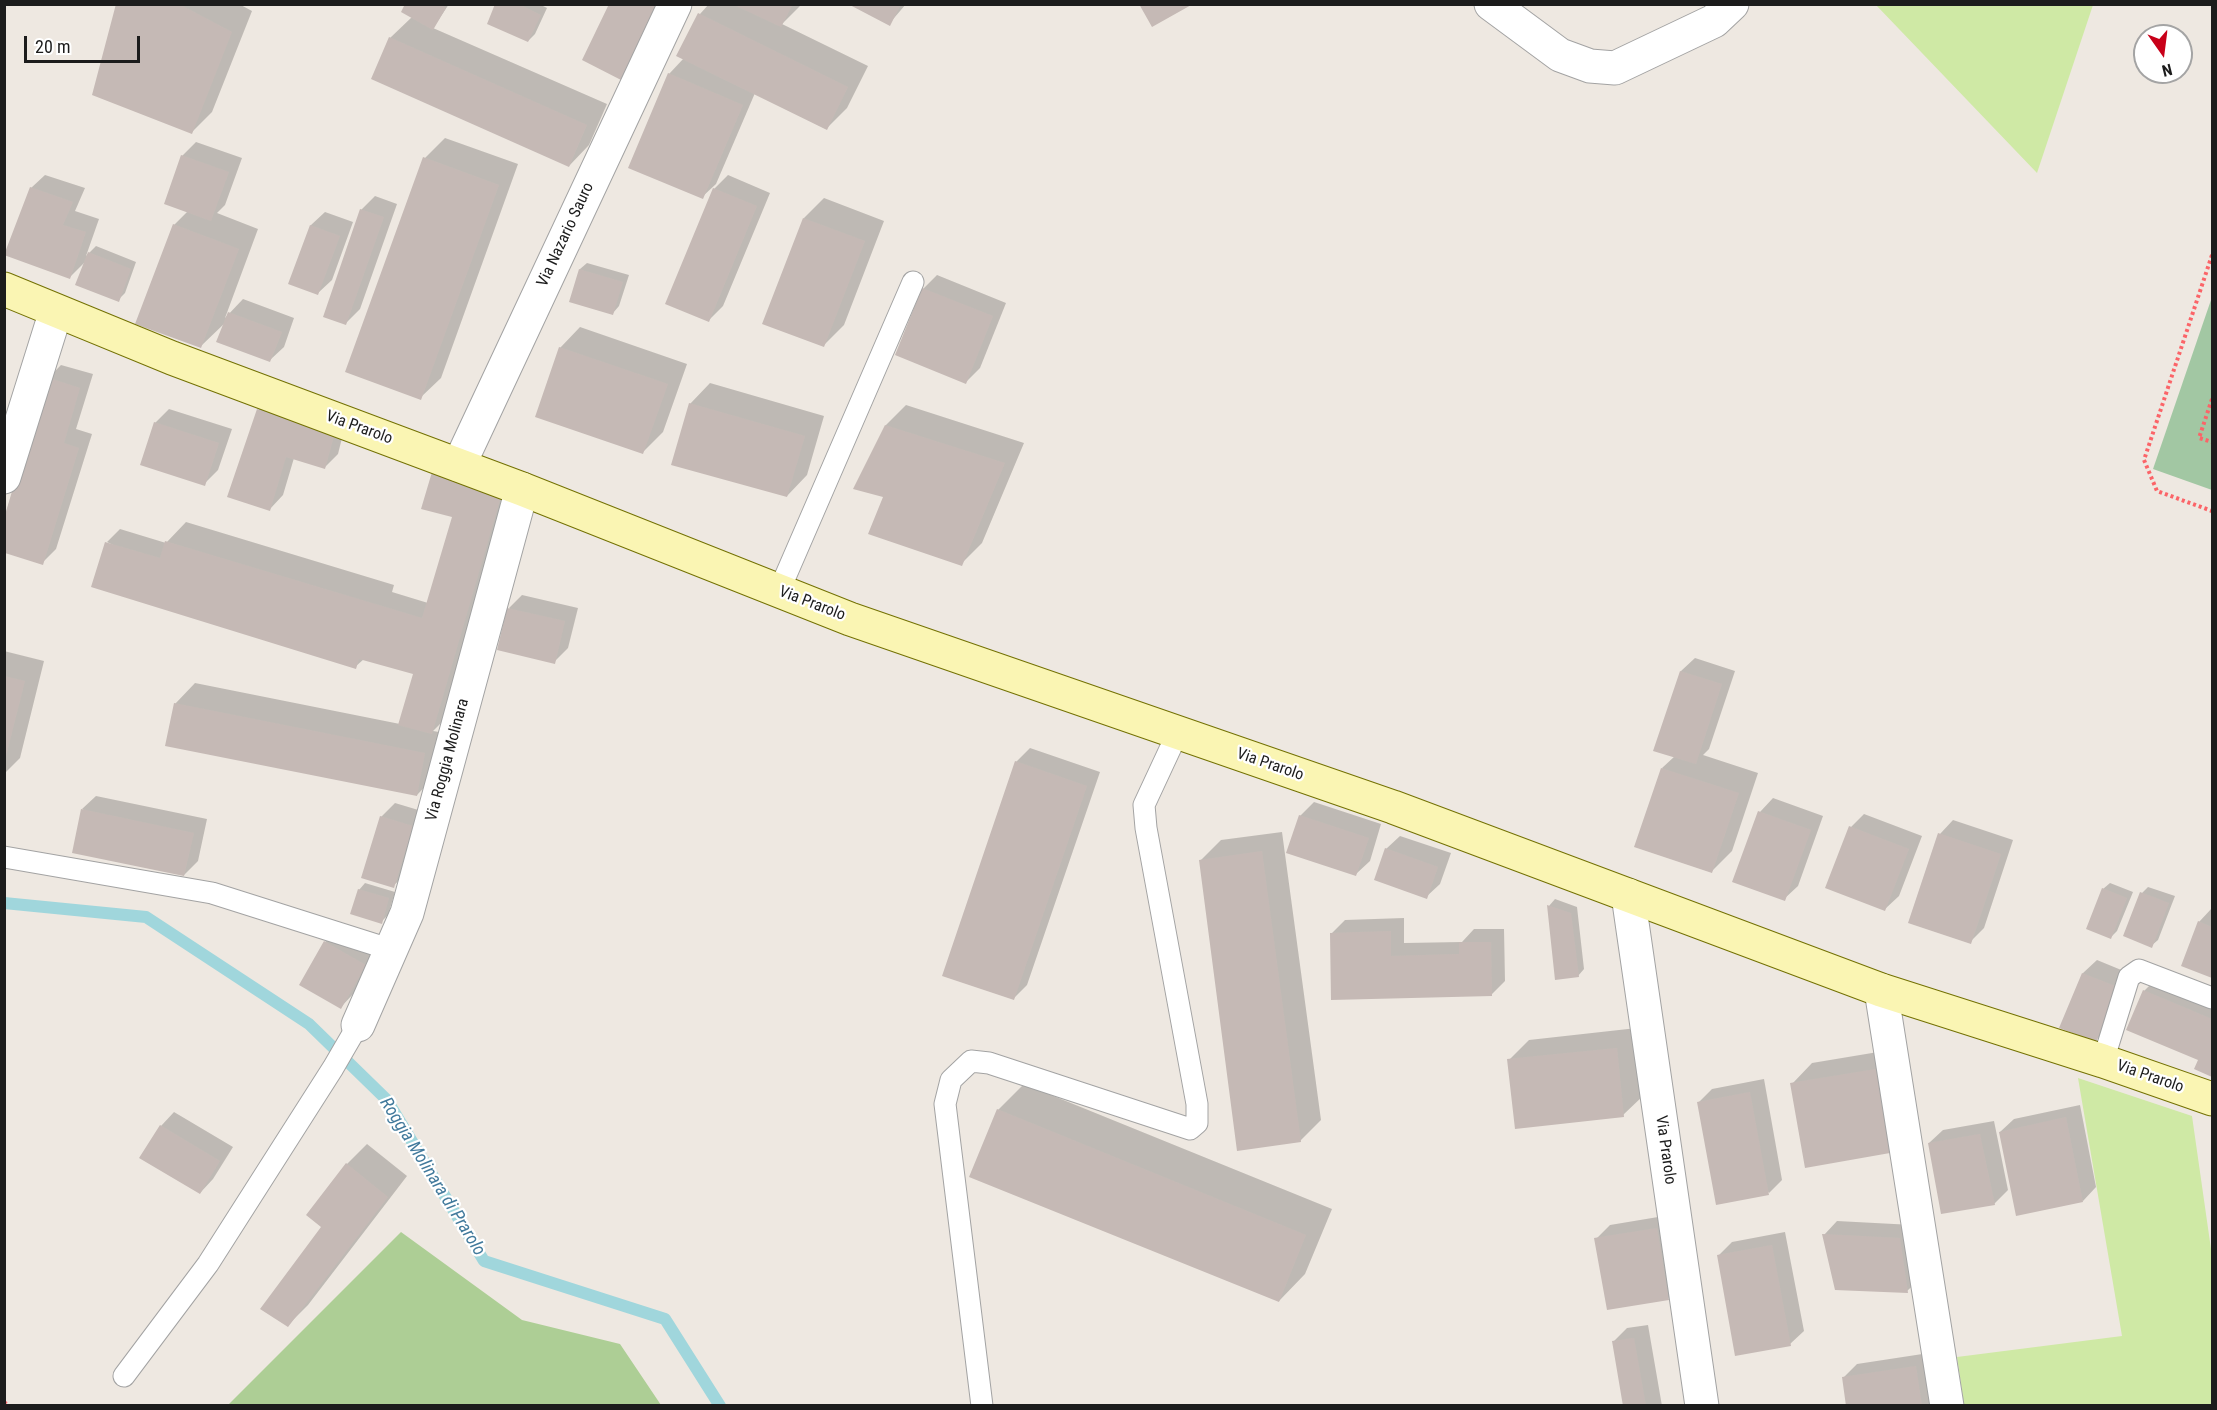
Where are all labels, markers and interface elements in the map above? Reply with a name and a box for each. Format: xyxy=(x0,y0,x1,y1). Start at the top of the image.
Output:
scale bar xyxy=(27,24,142,62)
north arrow xyxy=(2133,24,2193,84)
text: 20 m xyxy=(35,36,70,57)
text: N xyxy=(2160,60,2174,80)
street label: Via Nazario Sauro xyxy=(533,180,599,290)
street label: Via Prarolo xyxy=(323,407,395,449)
street label: Via Prarolo xyxy=(776,583,848,625)
street label: Via Roggia Molinara xyxy=(422,696,474,824)
street label: Via Prarolo xyxy=(1234,745,1306,785)
street label: Via Prarolo xyxy=(2114,1057,2186,1097)
water label: Roggia Molinara di Prarolo xyxy=(375,1094,489,1260)
street label: Via Prarolo xyxy=(1651,1114,1679,1186)

